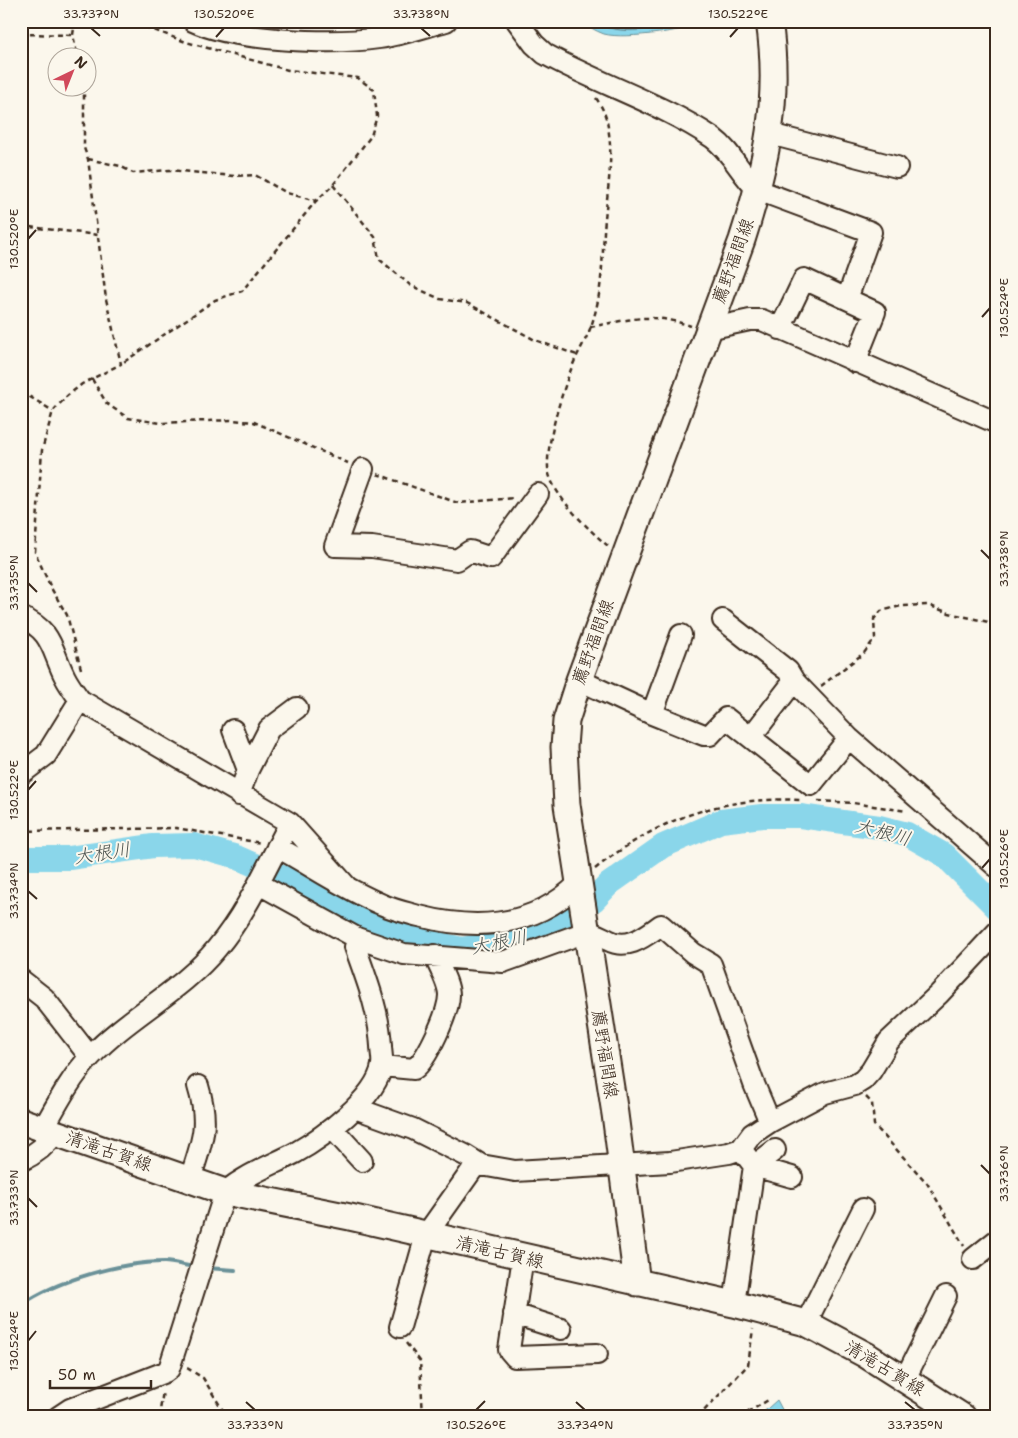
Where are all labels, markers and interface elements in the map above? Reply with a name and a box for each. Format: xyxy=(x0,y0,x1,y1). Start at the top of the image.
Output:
text: 33.737°N xyxy=(63,6,119,22)
text: 130.520°E xyxy=(194,6,254,22)
text: 33.738°N xyxy=(392,6,450,22)
text: 130.522°E xyxy=(708,6,768,22)
north arrow xyxy=(48,48,98,98)
text: N xyxy=(71,52,91,73)
text: 130.520°E xyxy=(6,209,22,269)
street label: 薦野福間線 xyxy=(706,215,760,307)
text: 130.524°E xyxy=(996,278,1012,338)
text: 33.738°N xyxy=(996,530,1012,588)
text: 33.735°N xyxy=(6,555,22,611)
street label: 薦野福間線 xyxy=(566,596,620,688)
text: 130.522°E xyxy=(6,760,22,820)
water label: 大根川 xyxy=(852,813,914,851)
text: 130.526°E xyxy=(996,829,1012,889)
water label: 大根川 xyxy=(72,837,132,869)
text: 33.734°N xyxy=(6,863,22,919)
water label: 大根川 xyxy=(469,924,529,960)
street label: 薦野福間線 xyxy=(586,1008,624,1100)
street label: 清滝古賀線 xyxy=(63,1125,155,1177)
text: 33.736°N xyxy=(996,1145,1012,1203)
text: 33.733°N xyxy=(6,1170,22,1226)
street label: 清滝古賀線 xyxy=(453,1230,547,1274)
text: 130.524°E xyxy=(6,1311,22,1371)
street label: 清滝古賀線 xyxy=(840,1335,930,1401)
scale bar xyxy=(50,1358,151,1390)
text: 50 m xyxy=(58,1365,96,1385)
text: 33.733°N xyxy=(227,1417,283,1433)
text: 130.526°E xyxy=(446,1417,506,1433)
text: 33.734°N xyxy=(557,1417,613,1433)
text: 33.735°N xyxy=(887,1417,943,1433)

